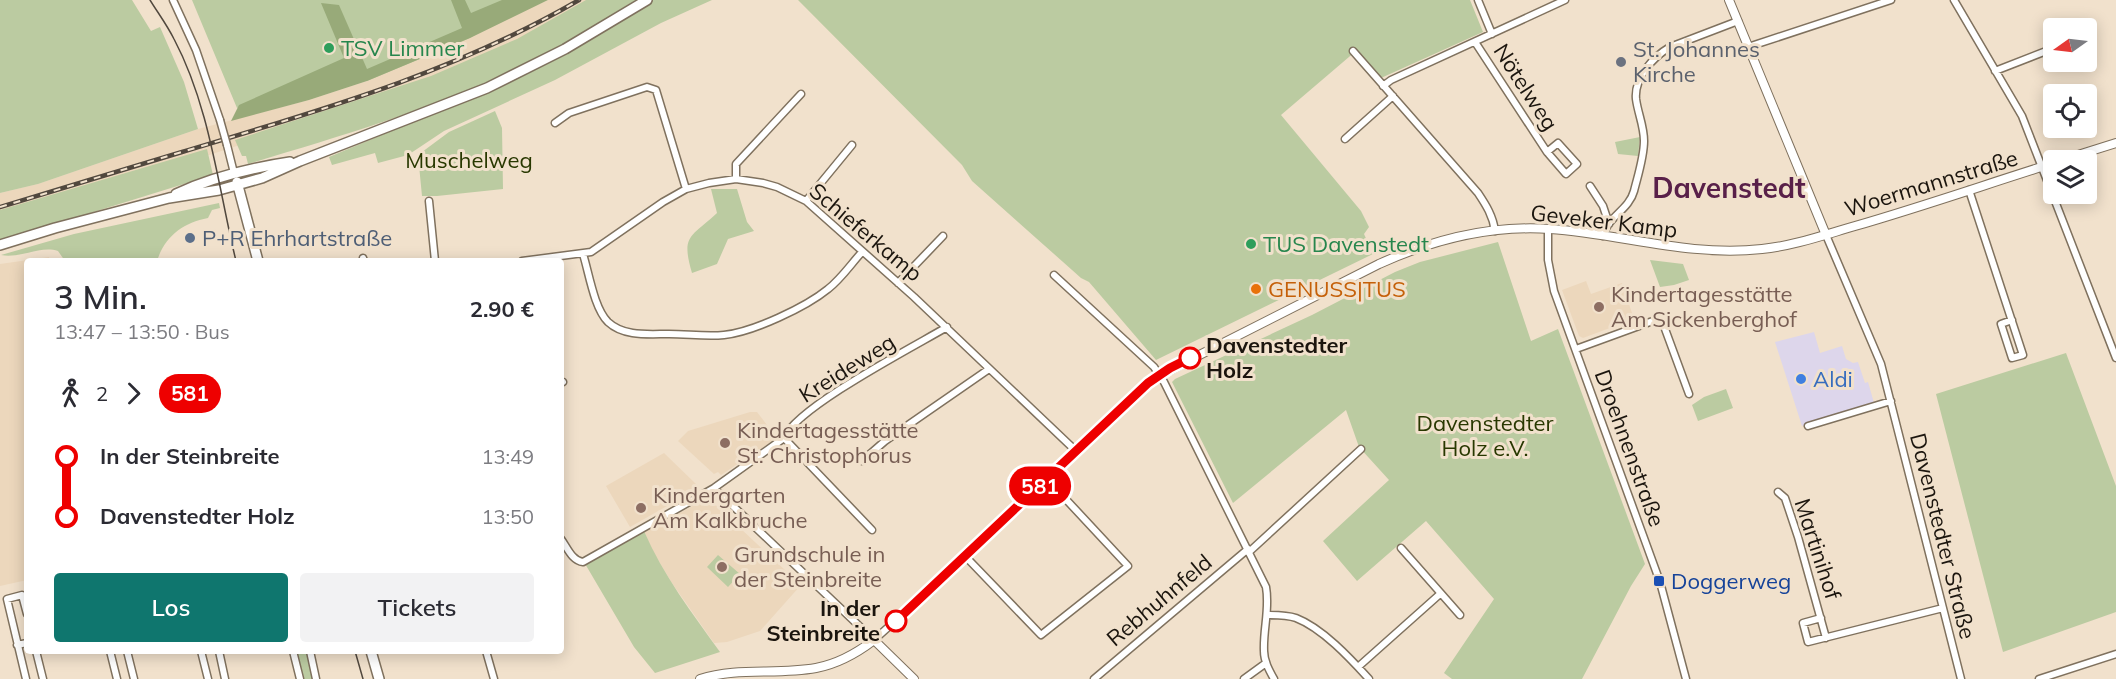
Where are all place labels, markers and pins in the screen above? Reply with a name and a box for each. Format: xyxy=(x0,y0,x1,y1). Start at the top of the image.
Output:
place label: TSV Limmer xyxy=(341,34,464,62)
place label: St. Johannes Kirche xyxy=(1633,35,1760,88)
marker: TSV Limmer xyxy=(322,41,336,55)
marker: St. Johannes Kirche xyxy=(1614,55,1628,69)
place label: P+R Ehrhartstraße xyxy=(202,224,392,252)
place label: TUS Davenstedt xyxy=(1263,230,1429,258)
marker: P+R Ehrhartstraße xyxy=(183,231,197,245)
marker: TUS Davenstedt xyxy=(1244,237,1258,251)
place label: GENUSS|TUS xyxy=(1268,275,1406,303)
place label: Kindertagesstätte Am Sickenberghof xyxy=(1611,280,1798,333)
marker: GENUSS|TUS xyxy=(1249,282,1263,296)
marker: Kindertagesstätte Am Sickenberghof xyxy=(1592,300,1606,314)
place label: Davenstedter Holz xyxy=(1206,331,1347,384)
marker: Davenstedter Holz xyxy=(1179,347,1201,369)
place label: Aldi xyxy=(1813,365,1853,393)
marker: Aldi xyxy=(1794,372,1808,386)
place label: Kindertagesstätte St. Christophorus xyxy=(737,416,919,469)
marker: Kindertagesstätte St. Christophorus xyxy=(718,436,732,450)
place label: Kindergarten Am Kalkbruche xyxy=(653,481,808,534)
marker: Kindergarten Am Kalkbruche xyxy=(634,501,648,515)
place label: Grundschule in der Steinbreite xyxy=(734,540,885,593)
marker: Grundschule in der Steinbreite xyxy=(715,560,729,574)
place label: Doggerweg xyxy=(1671,567,1791,595)
marker: Doggerweg xyxy=(1652,574,1666,588)
place label: In der Steinbreite xyxy=(766,594,880,647)
marker: In der Steinbreite xyxy=(885,610,907,632)

